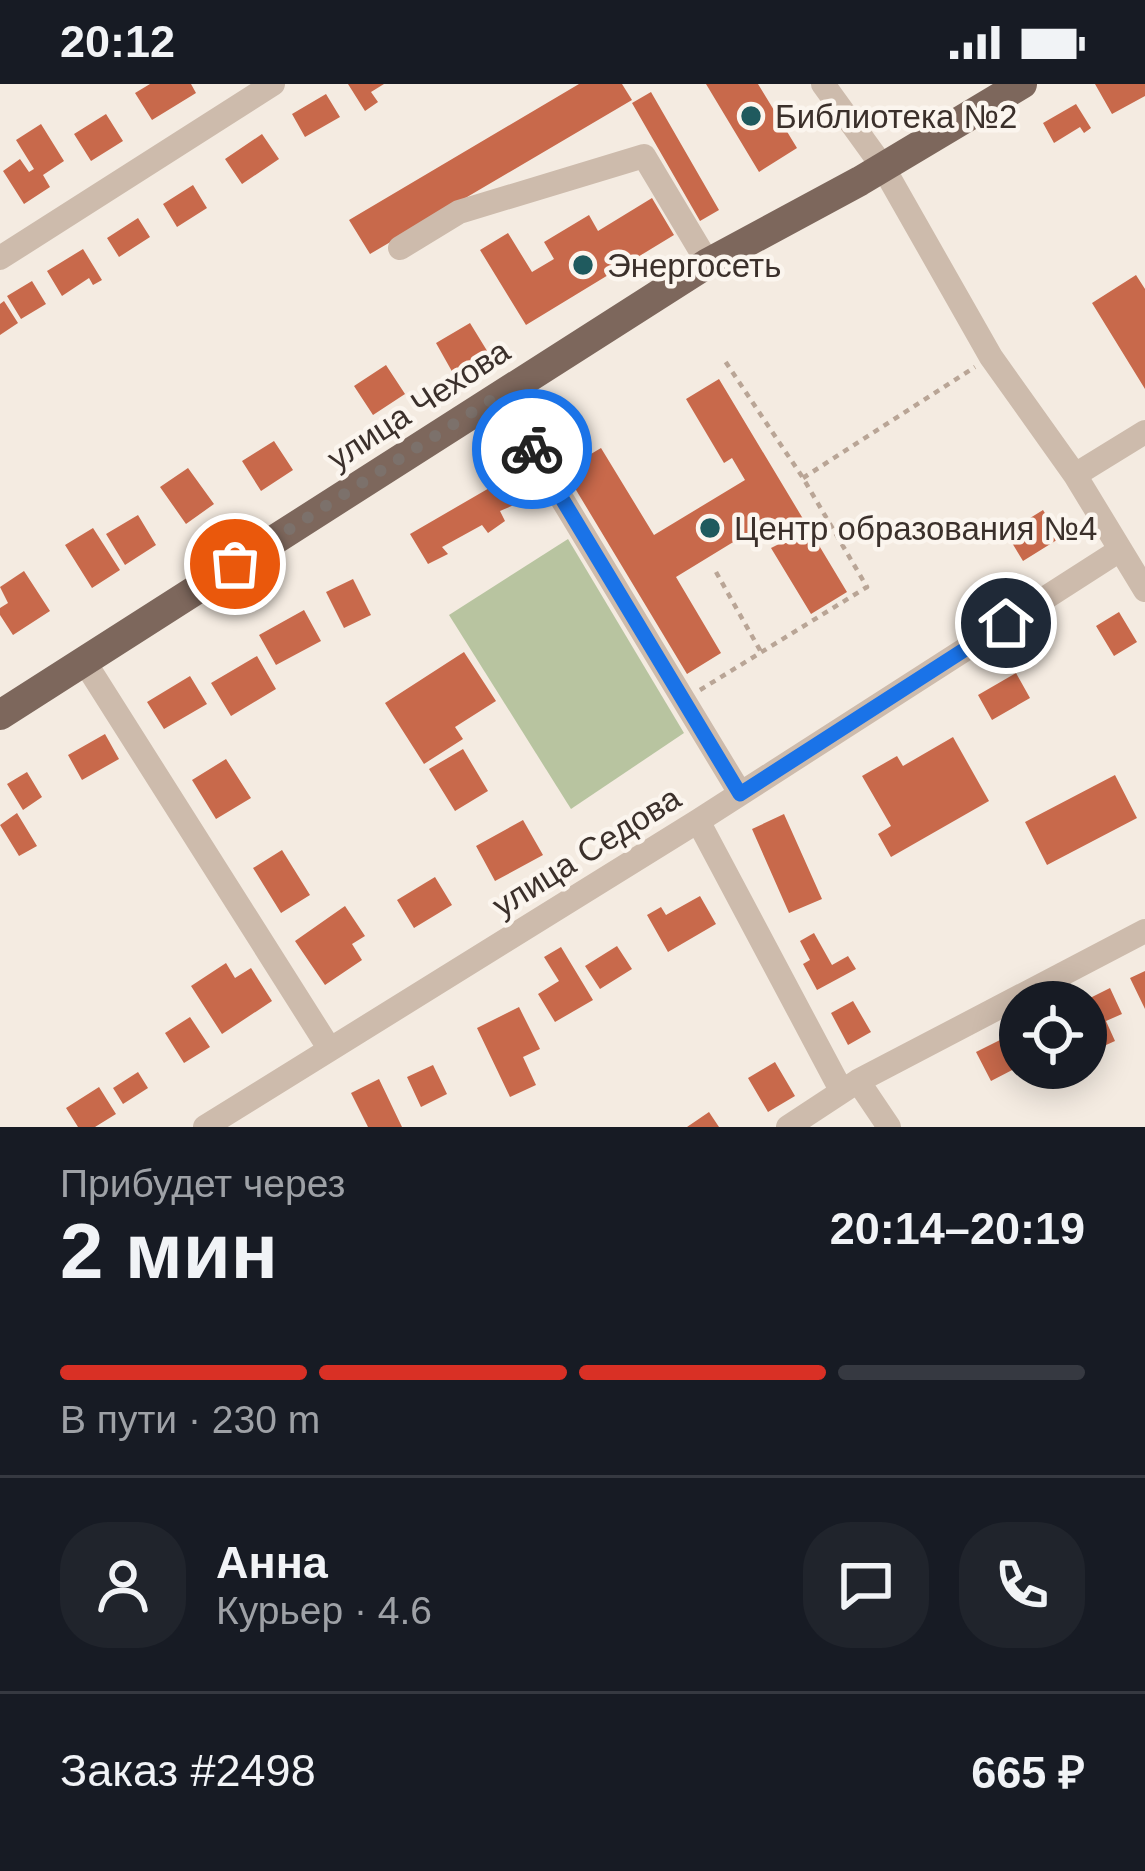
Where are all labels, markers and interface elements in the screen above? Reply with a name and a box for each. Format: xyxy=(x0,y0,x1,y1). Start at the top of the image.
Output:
text: 20:12 xyxy=(60,16,175,67)
place label: Библиотека №2 xyxy=(775,98,1017,135)
marker: Библиотека №2 xyxy=(738,103,764,129)
place label: Энергосеть xyxy=(607,247,781,284)
marker: Энергосеть xyxy=(570,252,596,278)
street label: улица Чехова xyxy=(320,332,517,477)
courier xyxy=(472,389,592,509)
icon: bike xyxy=(499,416,565,482)
place label: Центр образования №4 xyxy=(734,510,1097,547)
pin xyxy=(184,513,286,615)
marker: Центр образования №4 xyxy=(697,515,723,541)
icon: bag xyxy=(202,531,268,597)
pin xyxy=(955,572,1057,674)
icon: home xyxy=(973,590,1039,656)
street label: улица Седова xyxy=(486,779,688,924)
map controls xyxy=(999,981,1107,1089)
button: locate xyxy=(999,981,1107,1089)
text: Прибудет через xyxy=(60,1162,345,1205)
text: 20:14–20:19 xyxy=(830,1203,1085,1254)
text: 2 мин xyxy=(60,1207,278,1295)
text: В пути · 230 m xyxy=(60,1398,320,1441)
button: person xyxy=(60,1522,186,1648)
button: chat xyxy=(803,1522,929,1648)
button: phone xyxy=(959,1522,1085,1648)
text: Анна xyxy=(216,1537,328,1588)
text: Курьер · 4.6 xyxy=(216,1589,432,1632)
text: Заказ #2498 xyxy=(60,1745,316,1796)
text: 665 ₽ xyxy=(971,1747,1085,1798)

